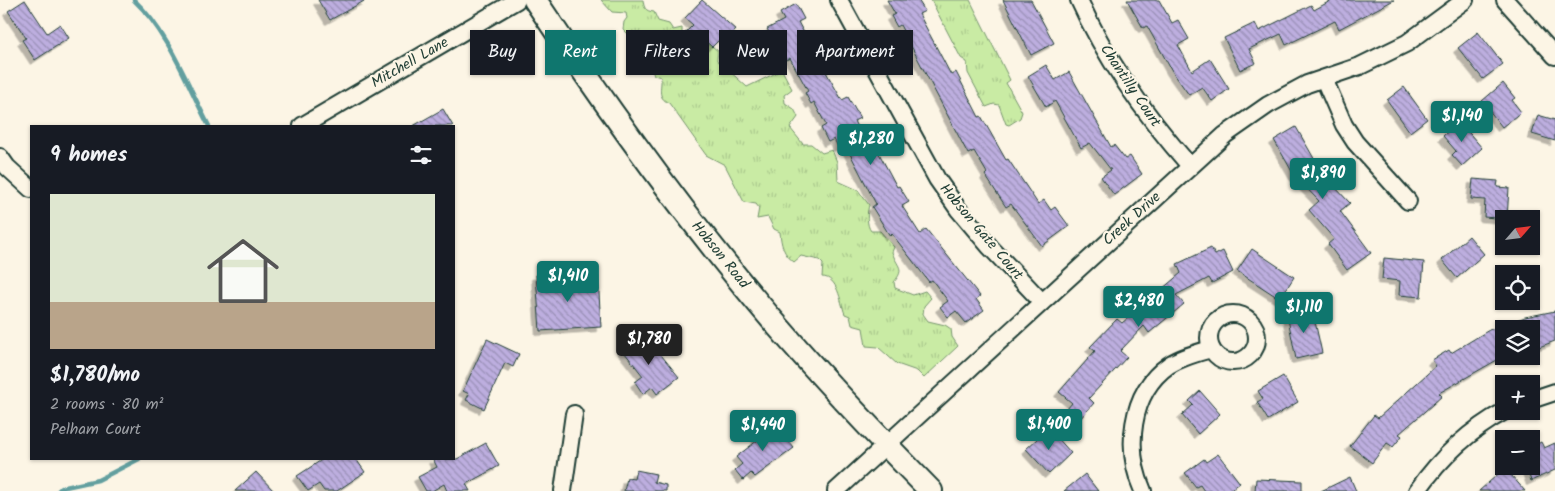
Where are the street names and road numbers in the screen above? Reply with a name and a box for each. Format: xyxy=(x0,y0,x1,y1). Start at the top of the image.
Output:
street label: Mitchell Lane xyxy=(367,31,453,95)
street label: Chantilly Court xyxy=(1093,40,1167,132)
street label: Hobson Gate Court xyxy=(933,178,1029,286)
street label: Creek Drive xyxy=(1097,186,1167,252)
street label: Hobson Road xyxy=(685,216,755,295)

